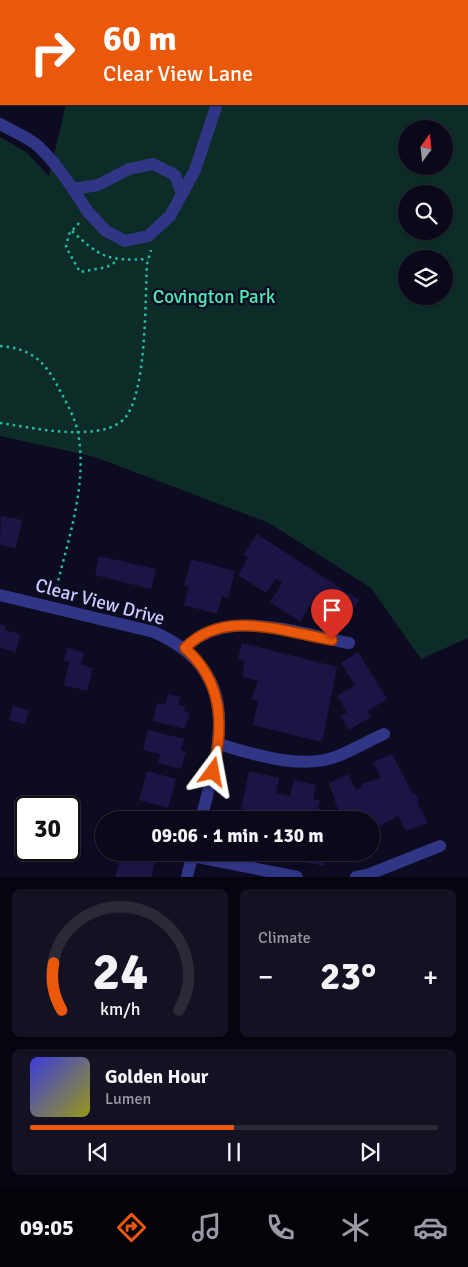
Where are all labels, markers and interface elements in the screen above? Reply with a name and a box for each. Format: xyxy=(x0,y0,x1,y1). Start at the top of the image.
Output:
text: 60 m xyxy=(103,17,177,60)
icon: right xyxy=(20,20,85,85)
text: Clear View Lane xyxy=(103,60,253,87)
north arrow xyxy=(398,120,452,175)
map controls xyxy=(398,120,453,305)
button: search xyxy=(398,185,453,240)
button: layers xyxy=(398,250,453,305)
park label: Covington Park xyxy=(153,285,276,309)
street label: Clear View Drive xyxy=(33,573,167,631)
pin xyxy=(311,589,353,640)
icon: arrive xyxy=(318,596,346,624)
position arrow xyxy=(186,745,238,797)
speed limit sign: 30 xyxy=(15,796,80,861)
text: 09:06 · 1 min · 130 m xyxy=(151,824,324,848)
text: Climate xyxy=(258,928,311,948)
text: 24 xyxy=(92,940,148,1004)
text: 23° xyxy=(320,953,376,1000)
text: − xyxy=(258,960,273,994)
text: + xyxy=(423,960,438,994)
text: km/h xyxy=(100,998,140,1020)
text: Golden Hour xyxy=(105,1065,208,1089)
text: Lumen xyxy=(105,1089,151,1109)
icon: previous xyxy=(84,1138,112,1166)
icon: pause xyxy=(220,1138,248,1166)
icon: next xyxy=(356,1138,384,1166)
icon: directions xyxy=(114,1210,149,1245)
icon: music xyxy=(189,1210,224,1245)
icon: phone xyxy=(263,1210,298,1245)
icon: climate xyxy=(338,1210,373,1245)
icon: car xyxy=(413,1210,448,1245)
text: 09:05 xyxy=(20,1214,74,1241)

